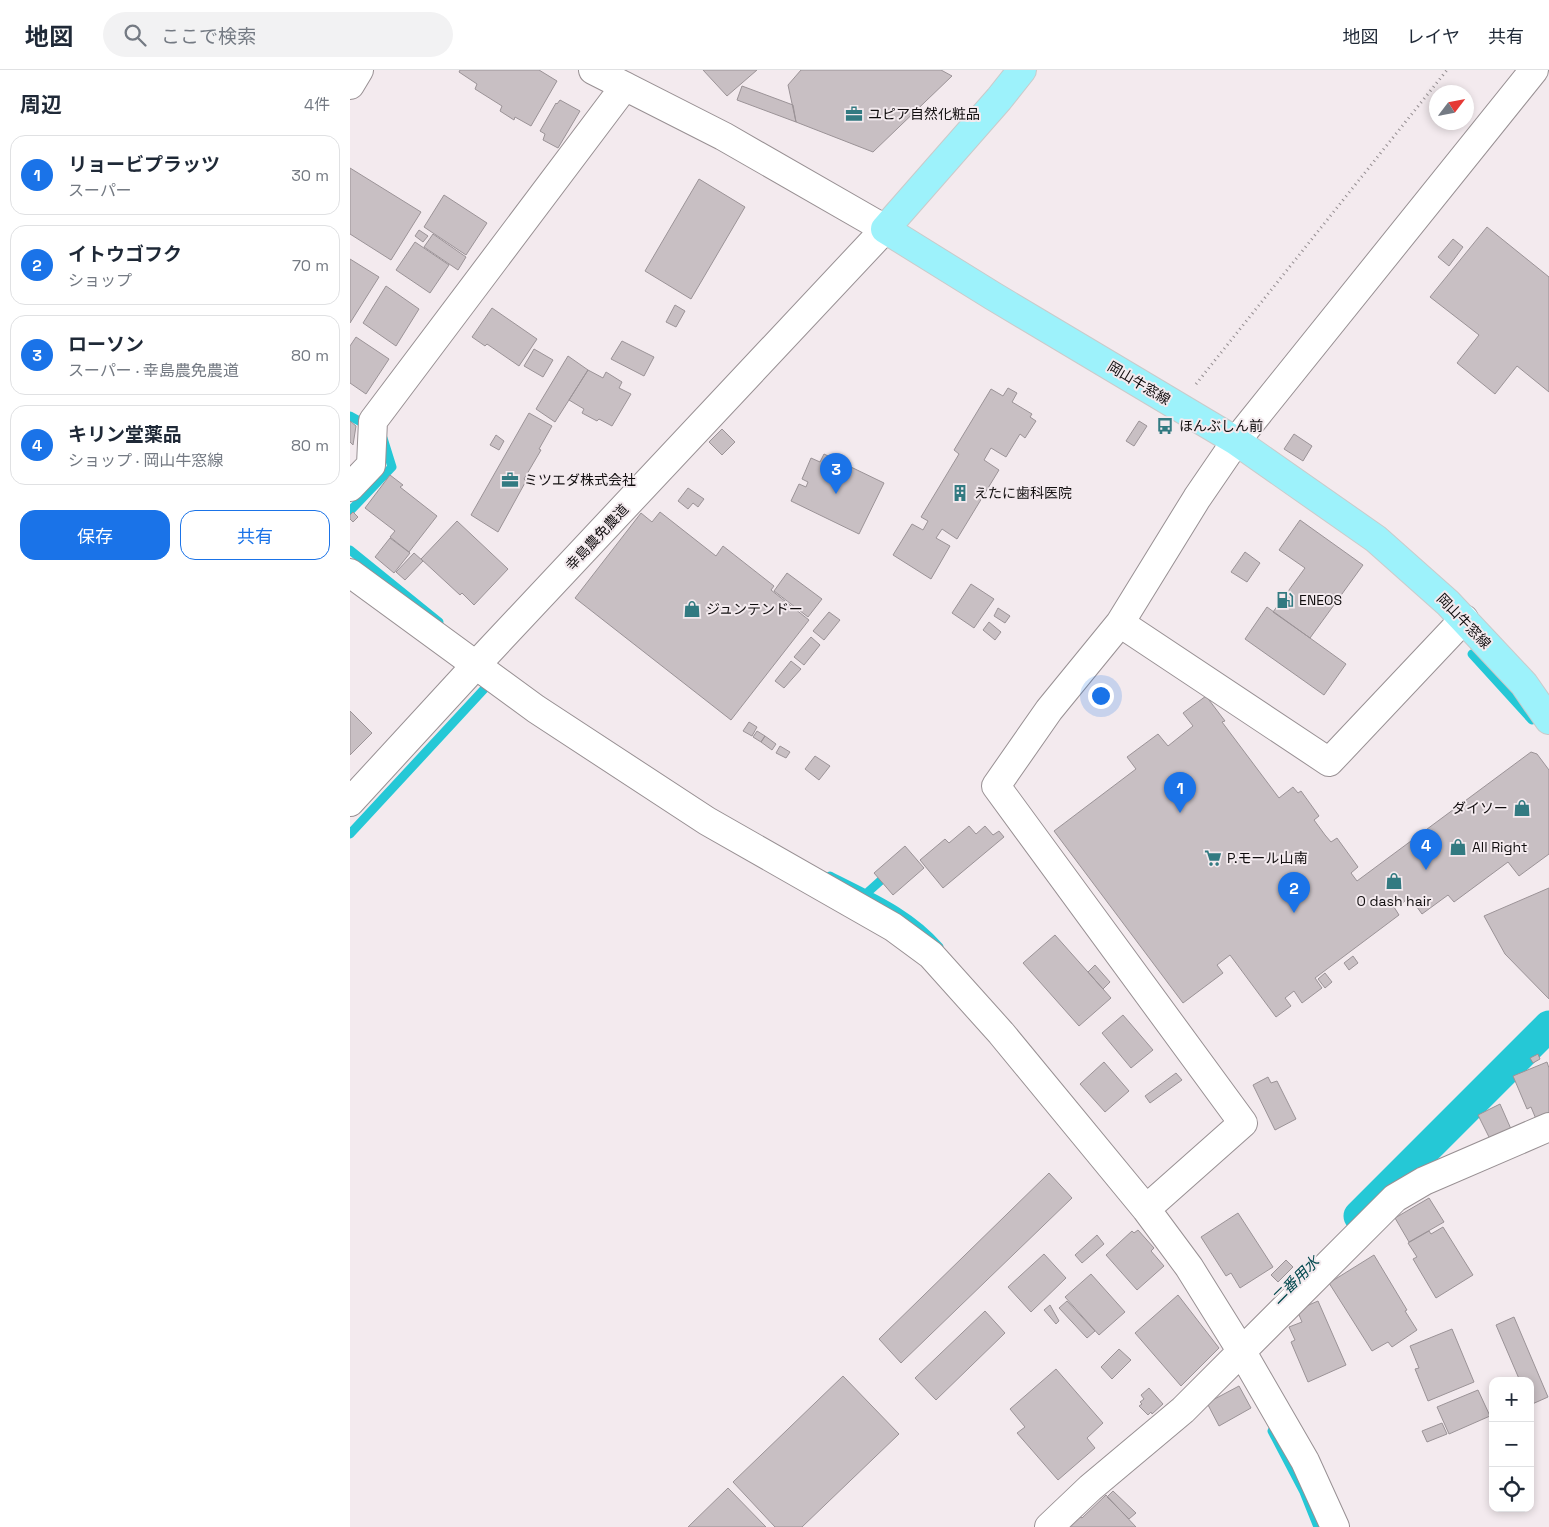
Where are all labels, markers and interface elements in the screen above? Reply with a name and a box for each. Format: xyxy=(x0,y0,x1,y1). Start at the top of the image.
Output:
search box xyxy=(103,12,453,57)
text: 地図 xyxy=(25,21,73,52)
icon: search xyxy=(121,21,149,49)
text: ここで検索 xyxy=(161,24,256,49)
text: 地図 xyxy=(1343,25,1379,48)
text: レイヤ xyxy=(1407,25,1460,48)
text: 共有 xyxy=(1488,25,1524,48)
north arrow xyxy=(1429,85,1474,130)
text: 周辺 xyxy=(20,91,62,118)
text: 4件 xyxy=(304,94,330,115)
office icon: ユピア自然化粧品 xyxy=(844,104,864,124)
place label: ユピア自然化粧品 xyxy=(868,105,980,123)
text: リョービプラッツ xyxy=(68,152,220,177)
text: 1 xyxy=(33,165,41,186)
text: 30 m xyxy=(291,165,329,186)
text: スーパー xyxy=(68,180,132,201)
text: イトウゴフク xyxy=(68,242,182,267)
text: 2 xyxy=(32,255,42,276)
text: 70 m xyxy=(292,255,329,276)
text: ショップ xyxy=(68,270,132,291)
text: ローソン xyxy=(68,332,144,357)
text: 3 xyxy=(32,345,42,366)
text: 80 m xyxy=(291,345,329,366)
street label: 岡山牛窓線 xyxy=(1104,357,1174,409)
text: スーパー · 幸島農免農道 xyxy=(68,360,239,381)
bus stop icon: ほんぶしん前 xyxy=(1155,416,1175,436)
place label: ほんぶしん前 xyxy=(1179,417,1263,435)
text: キリン堂薬品 xyxy=(68,422,182,447)
text: 4 xyxy=(32,435,42,456)
text: 80 m xyxy=(291,435,329,456)
text: ショップ · 岡山牛窓線 xyxy=(68,450,223,471)
pin: 3 xyxy=(820,453,852,494)
office icon: ミツエダ株式会社 xyxy=(500,470,520,490)
place label: ミツエダ株式会社 xyxy=(524,471,636,489)
building icon: えたに歯科医院 xyxy=(950,483,970,503)
place label: えたに歯科医院 xyxy=(974,484,1072,502)
street label: 幸島農免農道 xyxy=(562,500,632,574)
button: 保存 xyxy=(20,510,170,560)
button: 共有 xyxy=(180,510,330,560)
fuel station icon: ENEOS xyxy=(1275,590,1295,610)
street label: 岡山牛窓線 xyxy=(1433,590,1495,652)
place label: ENEOS xyxy=(1299,591,1342,609)
shop icon: ジュンテンドー xyxy=(682,599,702,619)
place label: ジュンテンドー xyxy=(706,600,803,618)
your location xyxy=(1088,683,1114,709)
pin: 1 xyxy=(1164,772,1196,813)
shop icon: ダイソー xyxy=(1512,798,1532,818)
place label: ダイソー xyxy=(1452,799,1508,817)
pin: 4 xyxy=(1410,829,1442,870)
shop icon: All Right xyxy=(1448,837,1468,857)
place label: All Right xyxy=(1472,838,1527,856)
supermarket icon: P.モール山南 xyxy=(1203,848,1223,868)
place label: P.モール山南 xyxy=(1227,849,1307,867)
shop icon: O dash hair xyxy=(1384,871,1404,891)
pin: 2 xyxy=(1278,872,1310,913)
place label: O dash hair xyxy=(1357,892,1431,910)
water label: 二番用水 xyxy=(1267,1251,1324,1308)
map controls xyxy=(1489,1377,1534,1512)
button: + xyxy=(1489,1377,1534,1422)
button: − xyxy=(1489,1422,1534,1467)
button: locate xyxy=(1489,1467,1534,1512)

